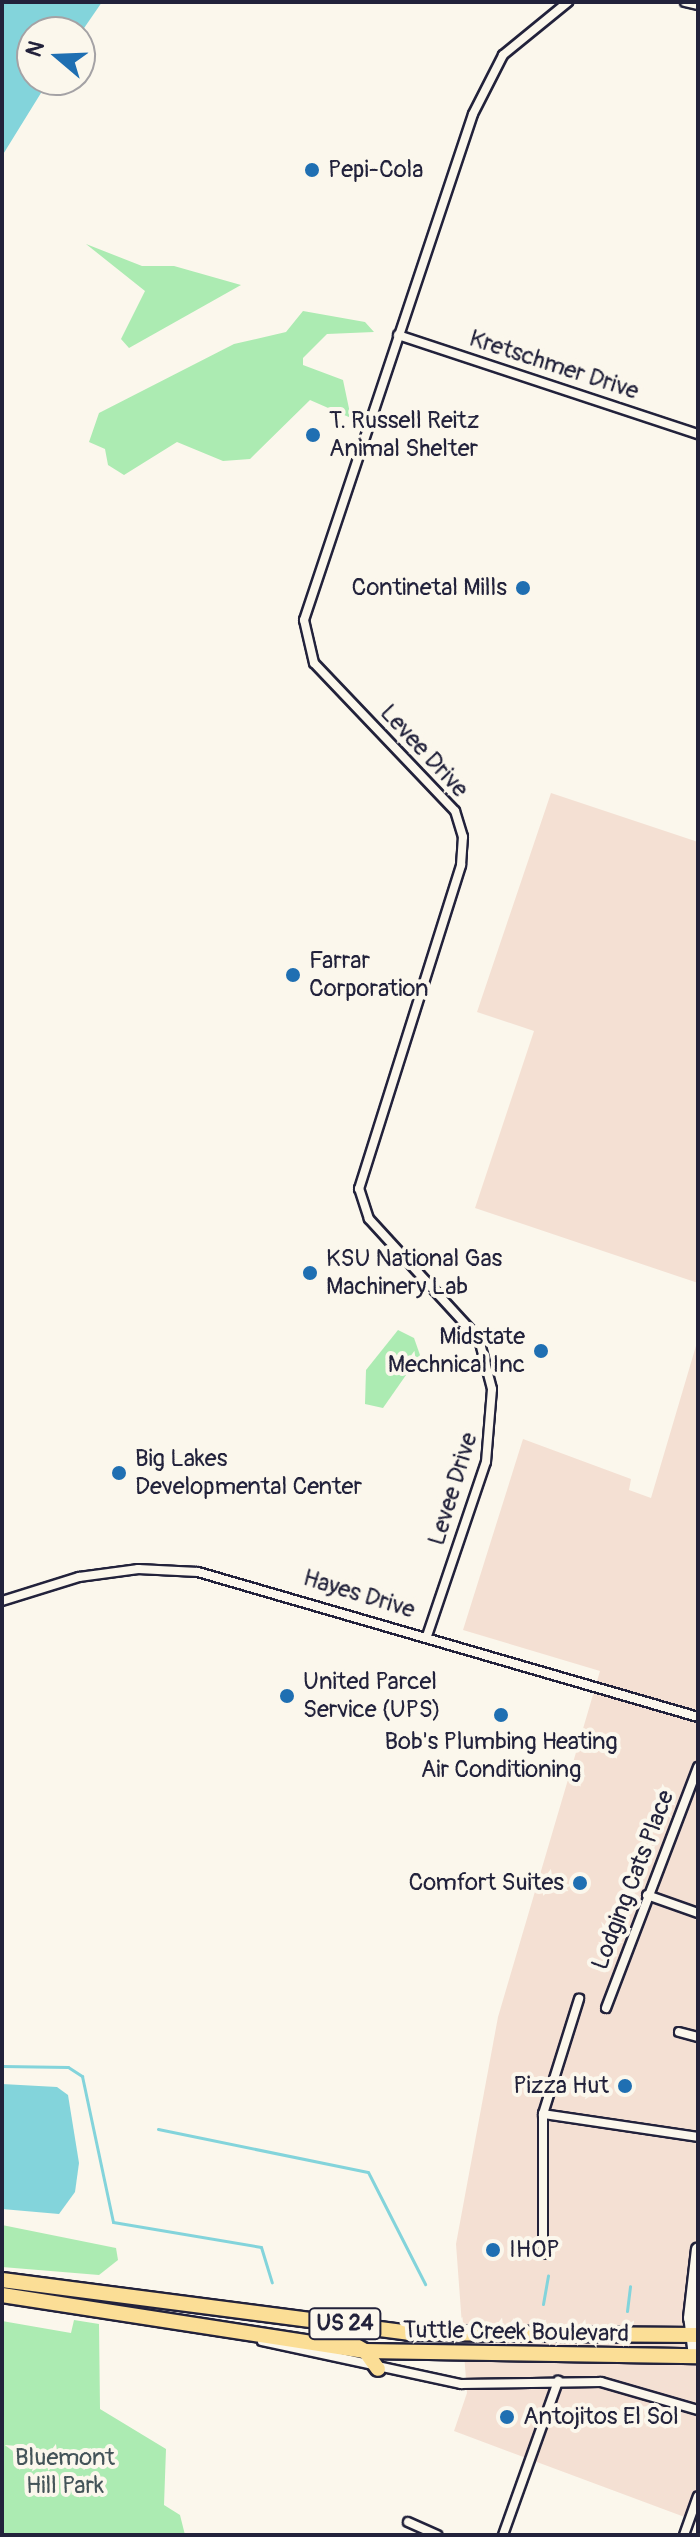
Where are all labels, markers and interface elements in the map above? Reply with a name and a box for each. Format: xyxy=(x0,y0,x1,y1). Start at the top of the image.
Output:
north arrow xyxy=(16,16,96,96)
text: N xyxy=(20,37,51,60)
place label: Pepi-Cola xyxy=(328,156,423,184)
marker: Pepi-Cola xyxy=(303,161,321,179)
street label: Kretschmer Drive xyxy=(466,324,642,406)
place label: T. Russell Reitz Animal Shelter xyxy=(329,407,479,463)
marker: T. Russell Reitz Animal Shelter xyxy=(304,426,322,444)
place label: Continetal Mills xyxy=(352,574,507,602)
marker: Continetal Mills xyxy=(514,579,532,597)
street label: Levee Drive xyxy=(374,699,474,803)
place label: Farrar Corporation xyxy=(309,947,429,1003)
marker: Farrar Corporation xyxy=(284,966,302,984)
place label: KSU National Gas Machinery Lab xyxy=(326,1245,502,1301)
marker: KSU National Gas Machinery Lab xyxy=(301,1264,319,1282)
place label: Midstate Mechnical Inc xyxy=(388,1323,525,1379)
marker: Midstate Mechnical Inc xyxy=(532,1342,550,1360)
street label: Levee Drive xyxy=(422,1429,484,1549)
place label: Big Lakes Developmental Center xyxy=(135,1445,362,1501)
marker: Big Lakes Developmental Center xyxy=(110,1464,128,1482)
street label: Hayes Drive xyxy=(300,1563,418,1625)
place label: United Parcel Service (UPS) xyxy=(303,1668,441,1724)
marker: United Parcel Service (UPS) xyxy=(278,1687,296,1705)
marker: Bob's Plumbing Heating Air Conditioning xyxy=(492,1706,510,1724)
place label: Bob's Plumbing Heating Air Conditioning xyxy=(384,1728,618,1784)
street label: Lodging Cats Place xyxy=(586,1786,680,1974)
place label: Comfort Suites xyxy=(409,1869,564,1897)
marker: Comfort Suites xyxy=(571,1874,589,1892)
place label: Pizza Hut xyxy=(513,2072,609,2100)
marker: Pizza Hut xyxy=(616,2077,634,2095)
place label: IHOP xyxy=(509,2236,559,2264)
marker: IHOP xyxy=(484,2241,502,2259)
road number: US 24 xyxy=(307,2306,383,2342)
street label: Tuttle Creek Boulevard xyxy=(403,2316,629,2348)
place label: Antojitos El Sol xyxy=(523,2403,679,2431)
marker: Antojitos El Sol xyxy=(498,2408,516,2426)
park label: Bluemont Hill Park xyxy=(15,2444,115,2500)

